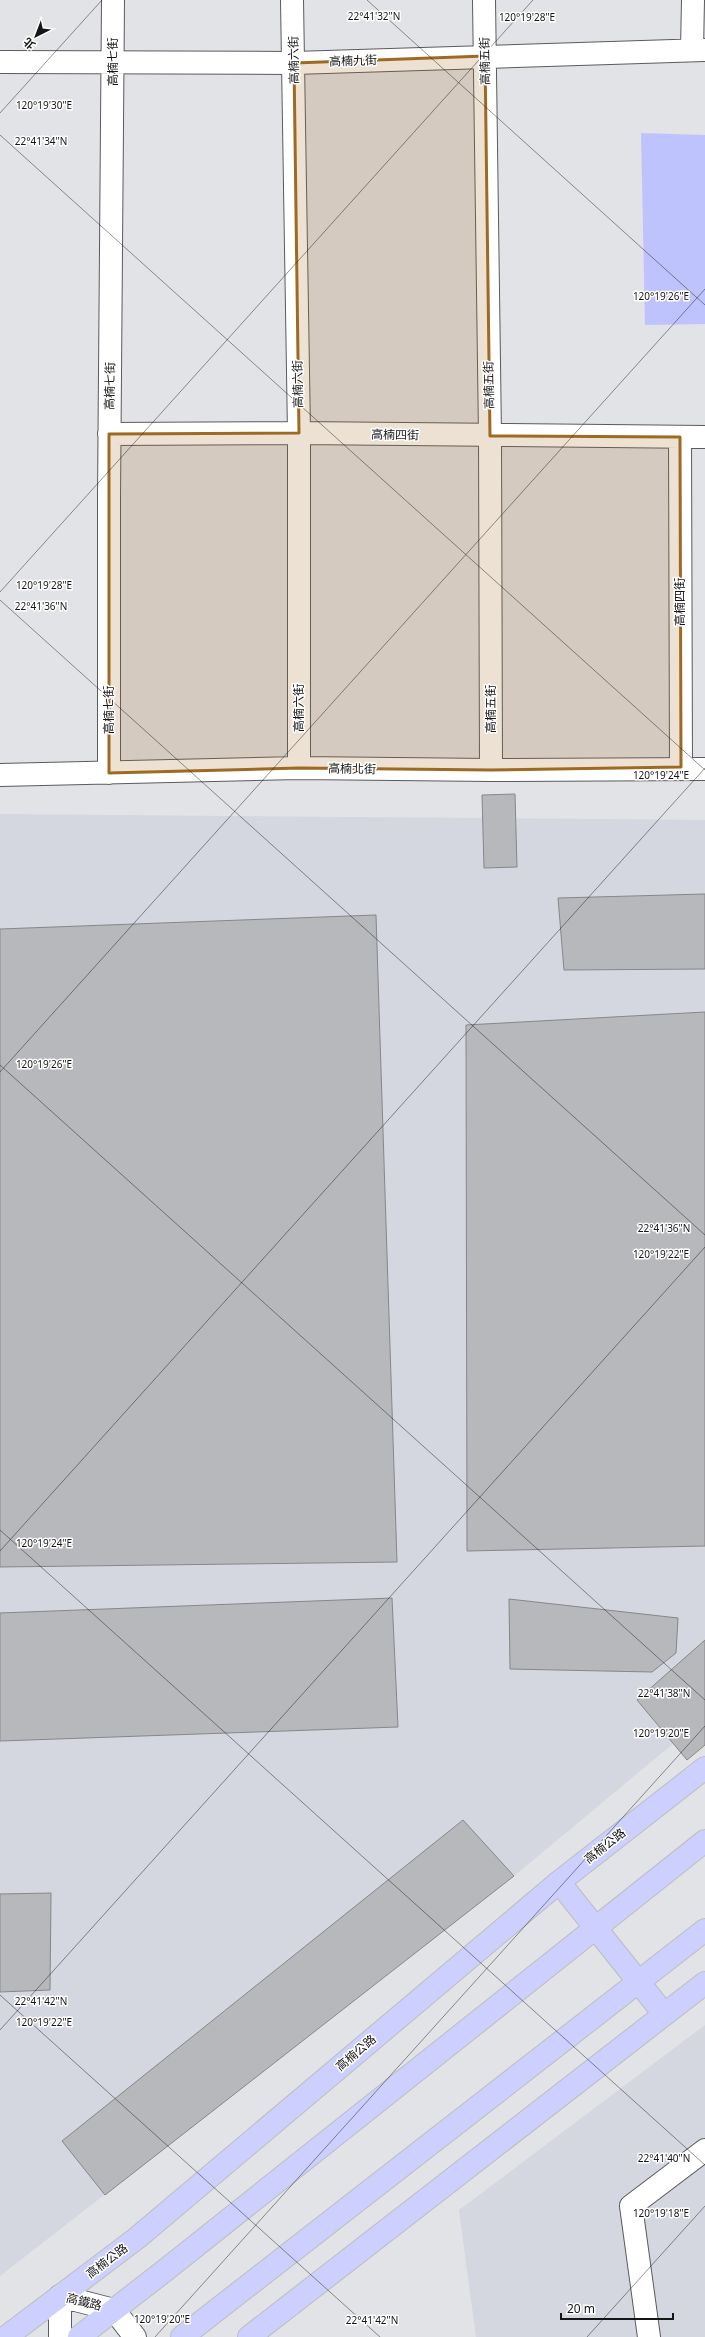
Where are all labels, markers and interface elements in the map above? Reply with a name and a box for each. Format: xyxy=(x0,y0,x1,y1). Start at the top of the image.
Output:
text: 22°41'32"N xyxy=(348,9,400,23)
text: 120°19'28"E xyxy=(499,10,555,24)
north arrow xyxy=(16,16,56,56)
text: 北 xyxy=(20,35,38,53)
street label: 高楠六街 xyxy=(285,36,302,84)
street label: 高楠五街 xyxy=(476,37,493,85)
street label: 高楠七街 xyxy=(104,38,121,86)
street label: 高楠九街 xyxy=(329,51,377,70)
text: 120°19'30"E xyxy=(16,98,72,112)
text: 22°41'34"N xyxy=(15,134,67,148)
text: 120°19'26"E xyxy=(633,289,689,303)
street label: 高楠六街 xyxy=(289,360,306,408)
street label: 高楠五街 xyxy=(480,361,497,409)
street label: 高楠七街 xyxy=(101,362,118,410)
street label: 高楠四街 xyxy=(371,426,419,443)
text: 120°19'28"E xyxy=(16,578,72,592)
street label: 高楠四街 xyxy=(671,578,688,626)
text: 22°41'36"N xyxy=(15,599,67,613)
street label: 高楠六街 xyxy=(290,684,307,732)
street label: 高楠五街 xyxy=(482,685,499,733)
street label: 高楠七街 xyxy=(100,686,117,734)
street label: 高楠北街 xyxy=(328,760,376,777)
text: 120°19'24"E xyxy=(633,768,689,782)
text: 120°19'26"E xyxy=(16,1057,72,1071)
text: 22°41'36"N xyxy=(638,1221,690,1235)
text: 120°19'22"E xyxy=(633,1247,689,1261)
text: 120°19'24"E xyxy=(16,1536,72,1550)
text: 22°41'38"N xyxy=(638,1686,690,1700)
text: 120°19'20"E xyxy=(633,1726,689,1740)
street label: 高楠公路 xyxy=(581,1824,629,1867)
text: 22°41'42"N xyxy=(15,1994,67,2008)
text: 120°19'22"E xyxy=(16,2015,72,2029)
street label: 高楠公路 xyxy=(332,2031,380,2075)
text: 22°41'40"N xyxy=(638,2151,690,2165)
text: 120°19'18"E xyxy=(633,2206,689,2220)
street label: 高楠公路 xyxy=(82,2239,131,2282)
street label: 高鐵路 xyxy=(65,2289,104,2314)
scale bar xyxy=(561,2295,673,2321)
text: 20 m xyxy=(567,2300,595,2317)
text: 120°19'20"E xyxy=(134,2312,190,2326)
text: 22°41'42"N xyxy=(346,2313,398,2327)

